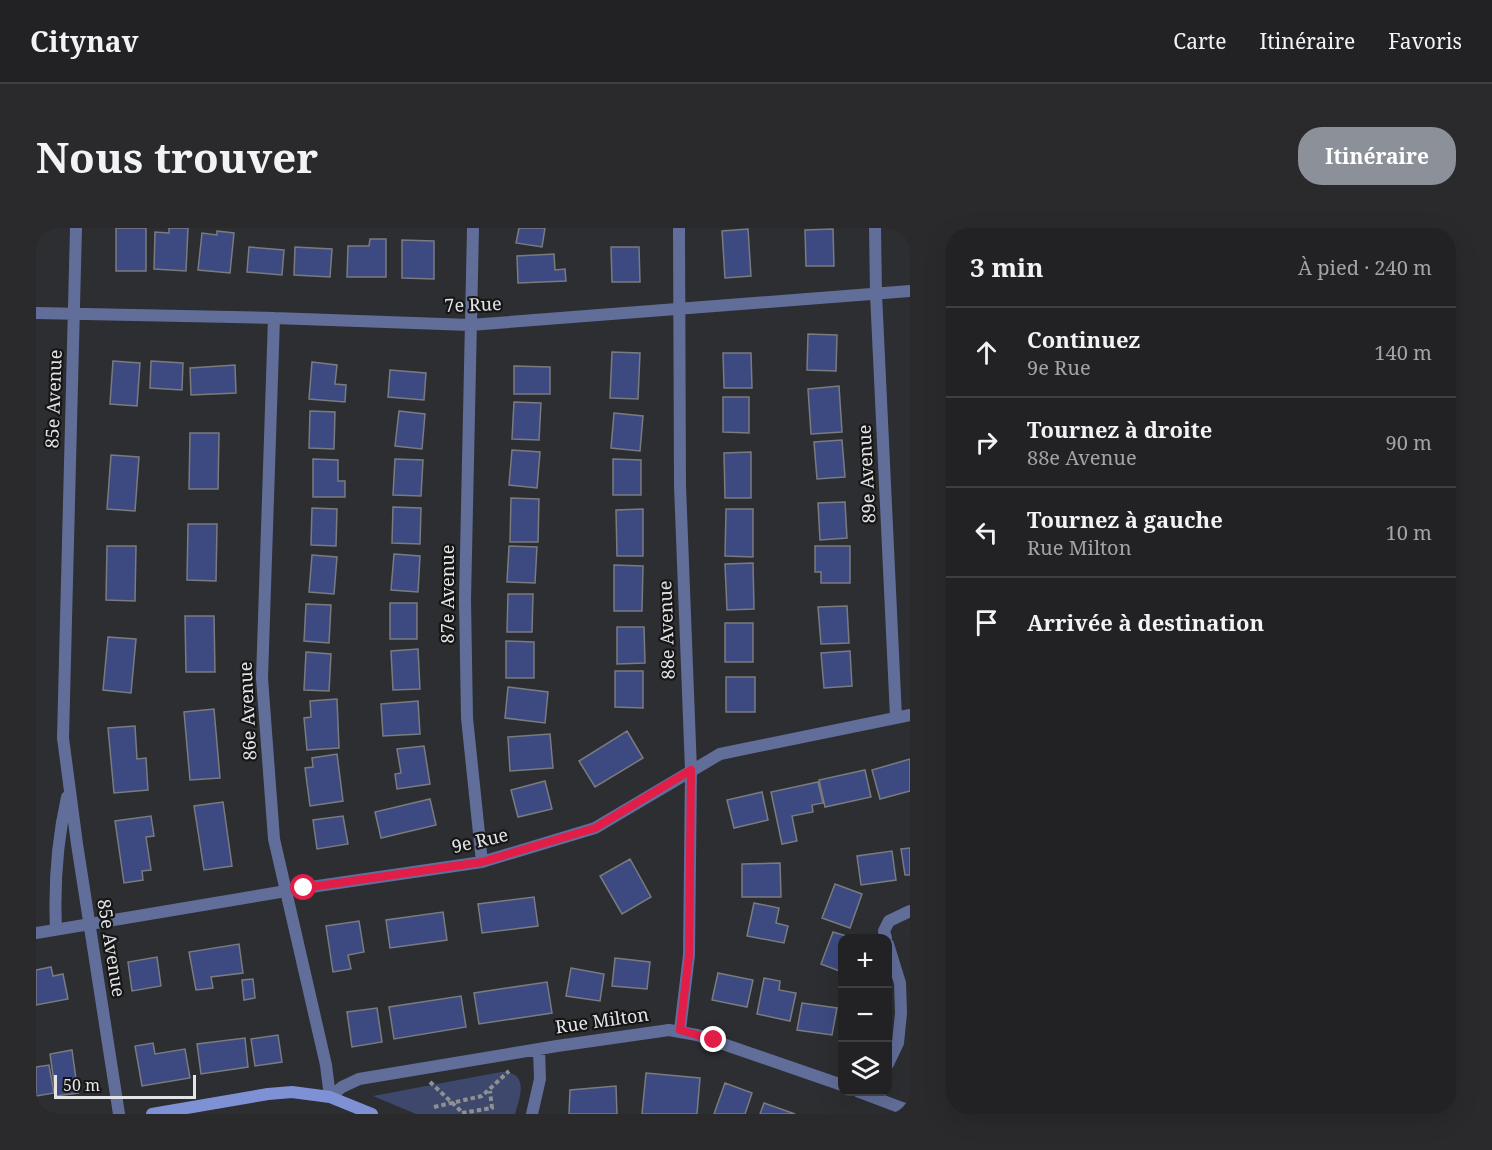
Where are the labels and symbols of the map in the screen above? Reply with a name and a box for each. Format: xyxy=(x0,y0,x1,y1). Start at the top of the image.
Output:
street label: 7e Rue xyxy=(444,291,502,317)
street label: 85e Avenue xyxy=(39,349,67,449)
street label: 89e Avenue xyxy=(851,424,881,524)
street label: 87e Avenue xyxy=(435,545,459,643)
street label: 88e Avenue xyxy=(652,580,680,680)
street label: 86e Avenue xyxy=(232,661,262,761)
street label: 9e Rue xyxy=(449,822,510,858)
route start xyxy=(290,874,316,900)
street label: 85e Avenue xyxy=(92,897,132,998)
street label: Rue Milton xyxy=(554,1002,651,1038)
route end xyxy=(700,1026,726,1052)
scale bar xyxy=(54,1072,196,1100)

